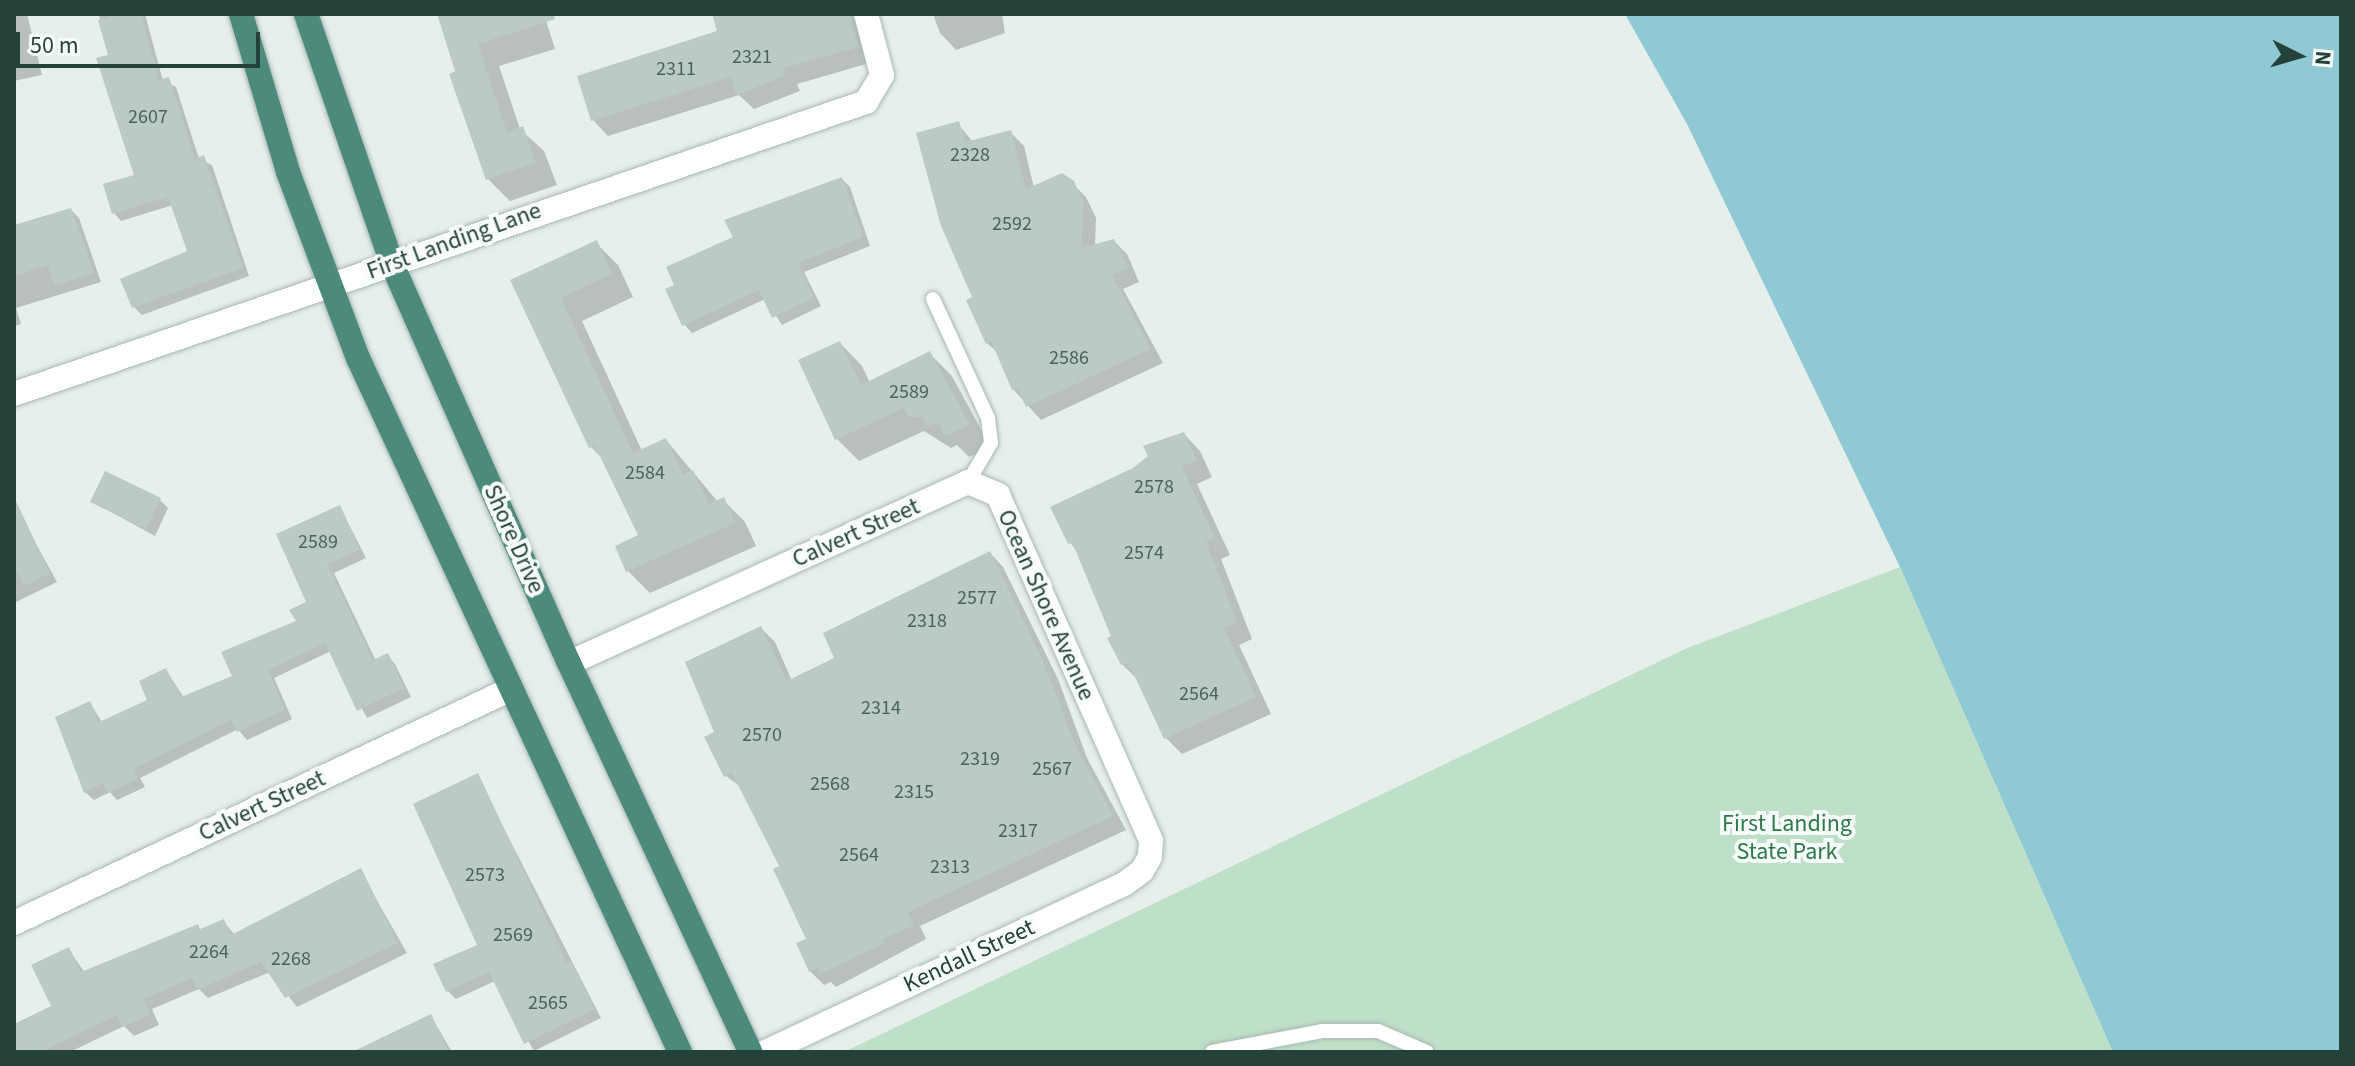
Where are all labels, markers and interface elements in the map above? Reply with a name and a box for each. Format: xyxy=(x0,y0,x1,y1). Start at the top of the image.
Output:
scale bar xyxy=(20,16,264,66)
north arrow xyxy=(2259,16,2339,96)
text: 50 m xyxy=(30,28,79,63)
house number: 2321 xyxy=(732,45,772,69)
text: N xyxy=(2306,49,2339,67)
house number: 2311 xyxy=(656,57,696,81)
house number: 2607 xyxy=(128,105,168,129)
house number: 2328 xyxy=(950,143,990,167)
street label: First Landing Lane xyxy=(363,196,545,286)
house number: 2592 xyxy=(992,212,1032,236)
house number: 2586 xyxy=(1049,346,1089,370)
house number: 2589 xyxy=(889,380,929,404)
house number: 2584 xyxy=(625,461,665,485)
house number: 2578 xyxy=(1134,475,1174,499)
street label: Shore Drive xyxy=(477,480,551,598)
street label: Calvert Street xyxy=(788,492,924,574)
street label: Ocean Shore Avenue xyxy=(991,505,1101,705)
house number: 2589 xyxy=(298,530,338,554)
house number: 2574 xyxy=(1124,541,1164,565)
house number: 2577 xyxy=(957,586,997,610)
house number: 2318 xyxy=(907,609,947,633)
house number: 2564 xyxy=(1179,682,1219,706)
house number: 2314 xyxy=(861,696,901,720)
house number: 2570 xyxy=(742,723,782,747)
house number: 2319 xyxy=(960,747,1000,771)
house number: 2567 xyxy=(1032,757,1072,781)
street label: Calvert Street xyxy=(194,764,330,848)
house number: 2568 xyxy=(810,772,850,796)
house number: 2315 xyxy=(894,780,934,804)
park label: First Landing State Park xyxy=(1722,810,1852,866)
house number: 2317 xyxy=(998,819,1038,843)
house number: 2564 xyxy=(839,843,879,867)
house number: 2313 xyxy=(930,855,970,879)
house number: 2573 xyxy=(465,863,505,887)
street label: Kendall Street xyxy=(899,913,1039,999)
house number: 2569 xyxy=(493,923,533,947)
house number: 2264 xyxy=(189,940,229,964)
house number: 2268 xyxy=(271,947,311,971)
house number: 2565 xyxy=(528,991,568,1015)

